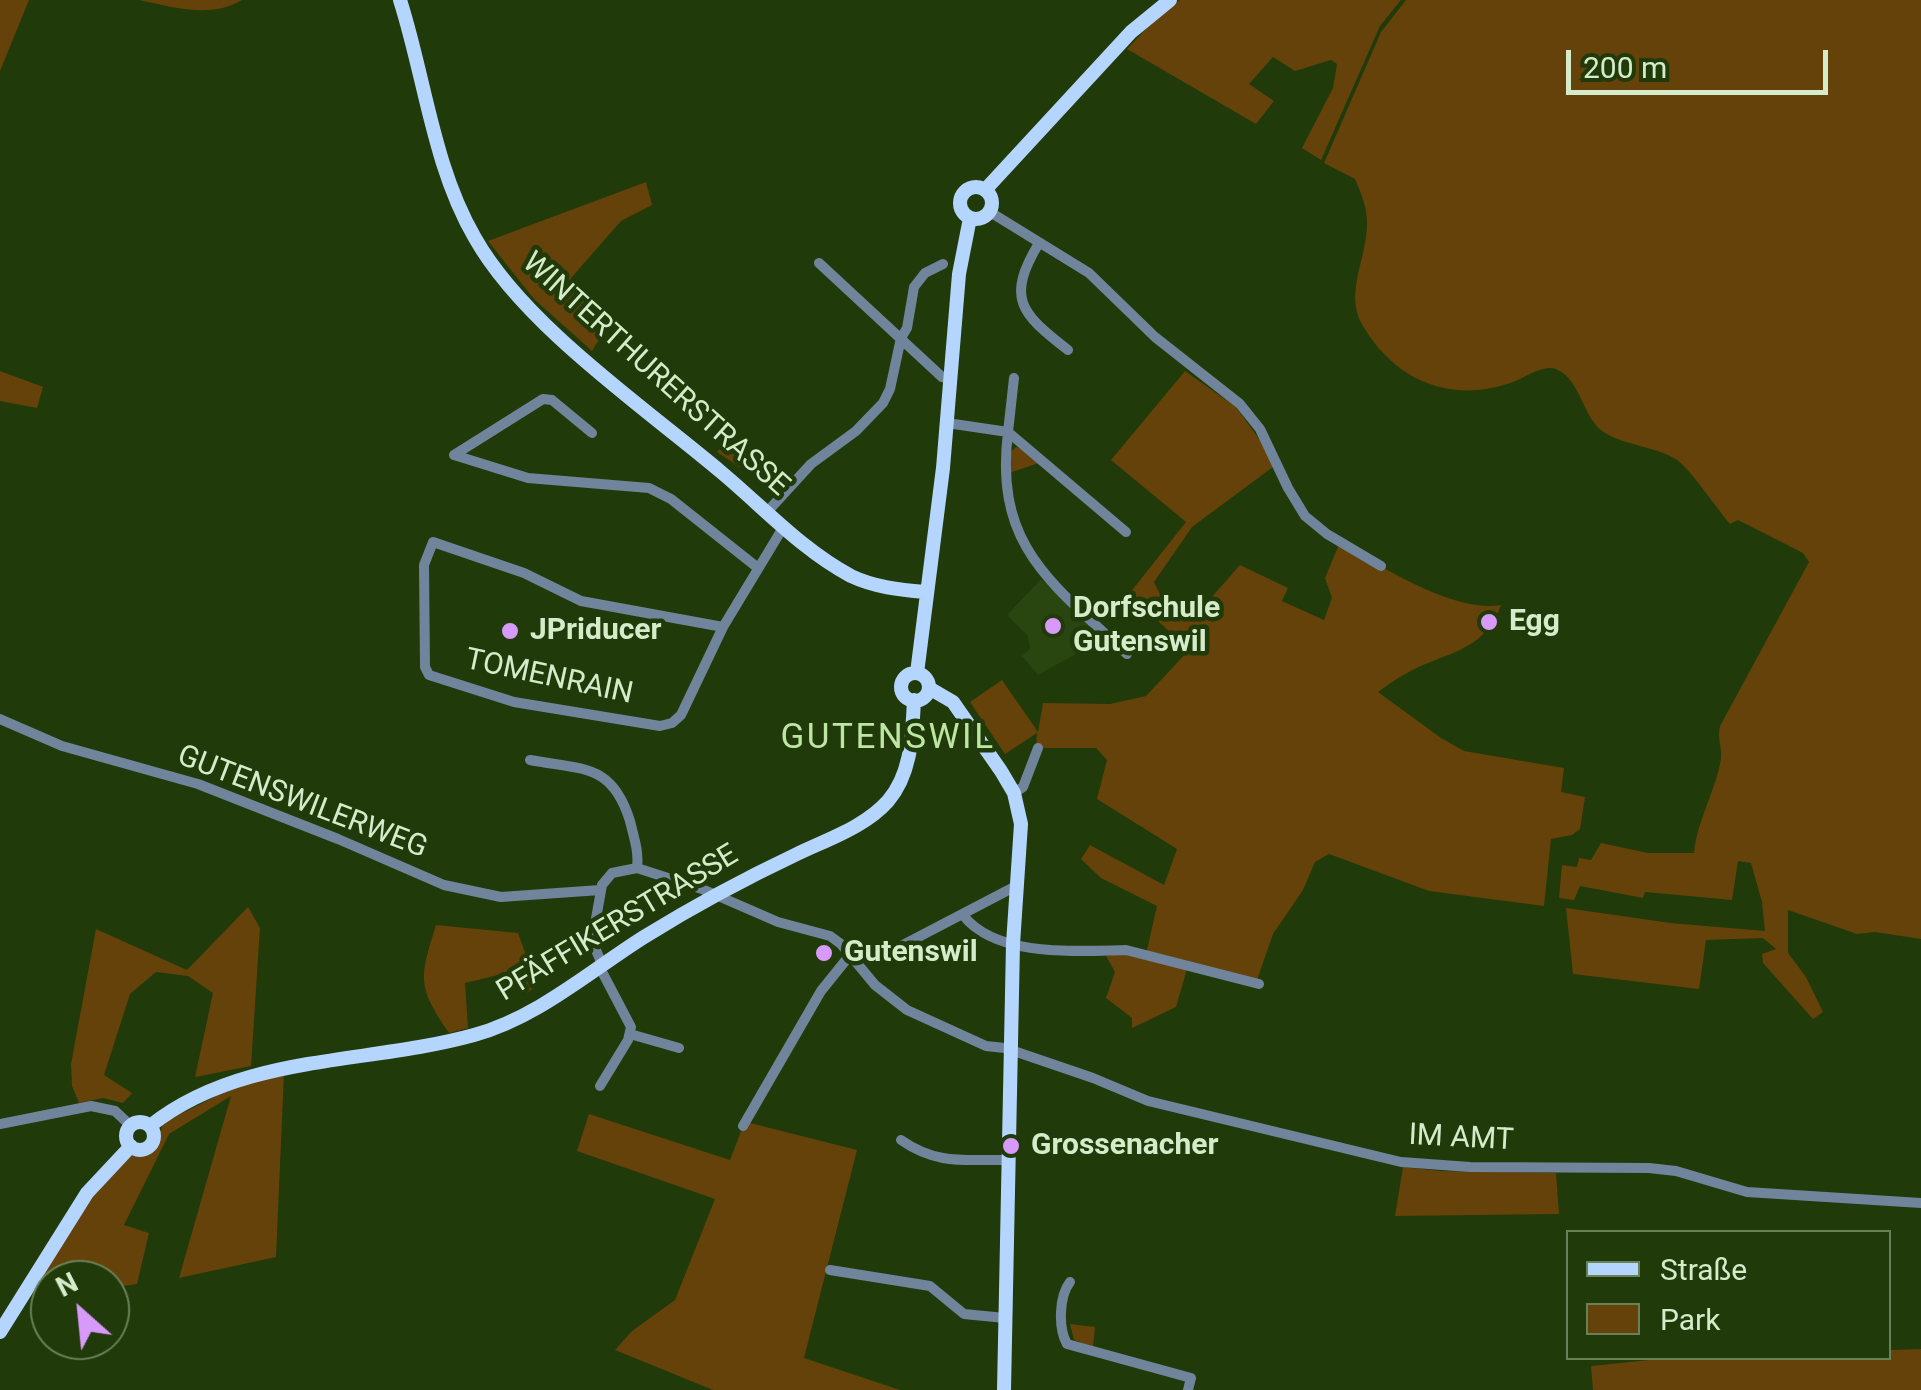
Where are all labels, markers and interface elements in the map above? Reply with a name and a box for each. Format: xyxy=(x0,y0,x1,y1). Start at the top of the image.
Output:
scale bar xyxy=(1571,30,1834,92)
text: 200 m xyxy=(1583,50,1667,85)
street label: WINTERTHURERSTRASSE xyxy=(514,245,796,505)
place label: Dorfschule Gutenswil xyxy=(1073,591,1220,662)
place label: Egg xyxy=(1509,604,1560,640)
marker: Egg xyxy=(1478,611,1500,633)
place label: JPriducer xyxy=(530,613,662,649)
marker: Dorfschule Gutenswil xyxy=(1042,615,1064,637)
marker: JPriducer xyxy=(499,620,521,642)
street label: TOMENRAIN xyxy=(462,643,636,713)
district label: GUTENSWIL xyxy=(781,718,995,760)
street label: GUTENSWILERWEG xyxy=(172,739,432,867)
street label: PFÄFFIKERSTRASSE xyxy=(491,838,745,1010)
place label: Gutenswil xyxy=(844,935,978,971)
marker: Gutenswil xyxy=(813,942,835,964)
street label: IM AMT xyxy=(1408,1118,1514,1160)
place label: Grossenacher xyxy=(1031,1128,1218,1164)
marker: Grossenacher xyxy=(1000,1135,1022,1157)
legend xyxy=(1566,1230,1891,1360)
text: Straße xyxy=(1660,1252,1747,1287)
north arrow xyxy=(30,1260,130,1360)
text: N xyxy=(51,1265,83,1304)
text: Park xyxy=(1660,1302,1720,1337)

